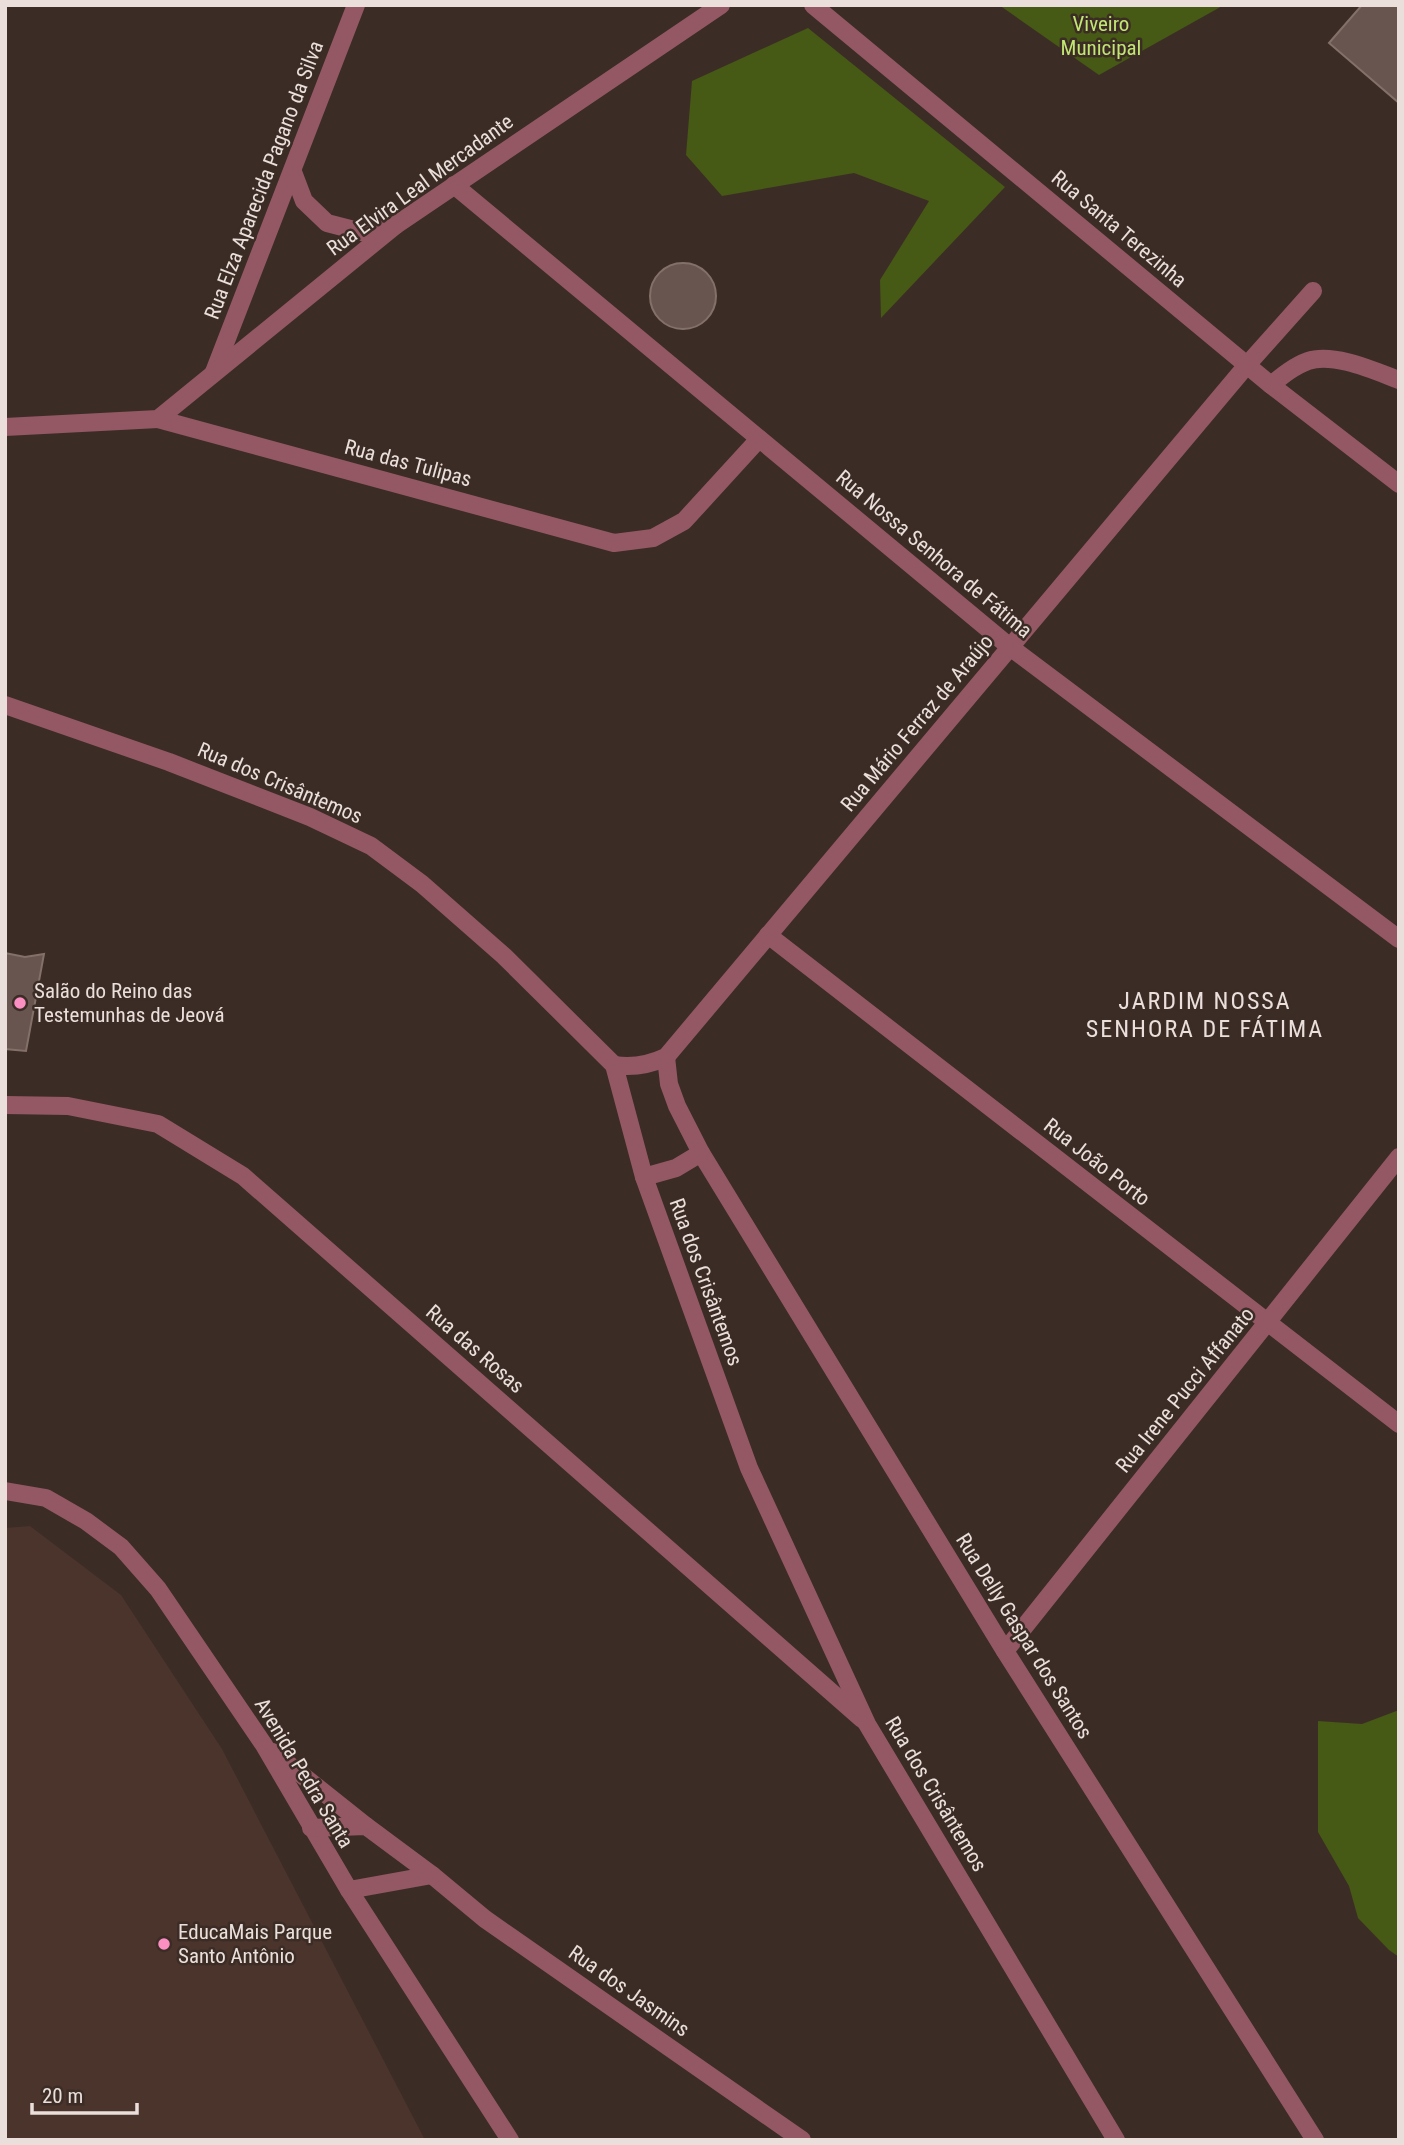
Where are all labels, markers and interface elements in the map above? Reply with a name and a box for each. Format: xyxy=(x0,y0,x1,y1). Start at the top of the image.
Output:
park label: Viveiro Municipal xyxy=(1061,12,1141,60)
street label: Rua Elza Aparecida Pagano da Silva xyxy=(200,37,328,323)
street label: Rua Elvira Leal Mercadante xyxy=(322,109,518,261)
street label: Rua Santa Terezinha xyxy=(1047,166,1191,292)
street label: Rua das Tulipas xyxy=(342,435,474,491)
street label: Rua Nossa Senhora de Fátima xyxy=(831,465,1037,643)
street label: Rua Mário Ferraz de Araújo xyxy=(836,630,998,816)
street label: Rua dos Crisântemos xyxy=(194,737,366,829)
place label: Salão do Reino das Testemunhas de Jeová xyxy=(34,979,224,1027)
district label: JARDIM NOSSA SENHORA DE FÁTIMA xyxy=(1086,987,1324,1043)
marker: Salão do Reino das Testemunhas de Jeová xyxy=(12,995,28,1011)
street label: Rua João Porto xyxy=(1039,1113,1155,1211)
street label: Rua dos Crisântemos xyxy=(665,1195,747,1369)
street label: Rua das Rosas xyxy=(421,1300,529,1398)
street label: Rua Irene Pucci Affanato xyxy=(1111,1303,1259,1477)
street label: Rua Delly Gaspar dos Santos xyxy=(951,1529,1097,1743)
street label: Avenida Pedra Santa xyxy=(250,1694,358,1852)
street label: Rua dos Crisântemos xyxy=(880,1712,992,1876)
place label: EducaMais Parque Santo Antônio xyxy=(178,1920,332,1968)
marker: EducaMais Parque Santo Antônio xyxy=(156,1936,172,1952)
street label: Rua dos Jasmins xyxy=(564,1941,694,2041)
scale bar xyxy=(32,2072,136,2116)
text: 20 m xyxy=(42,2084,83,2108)

